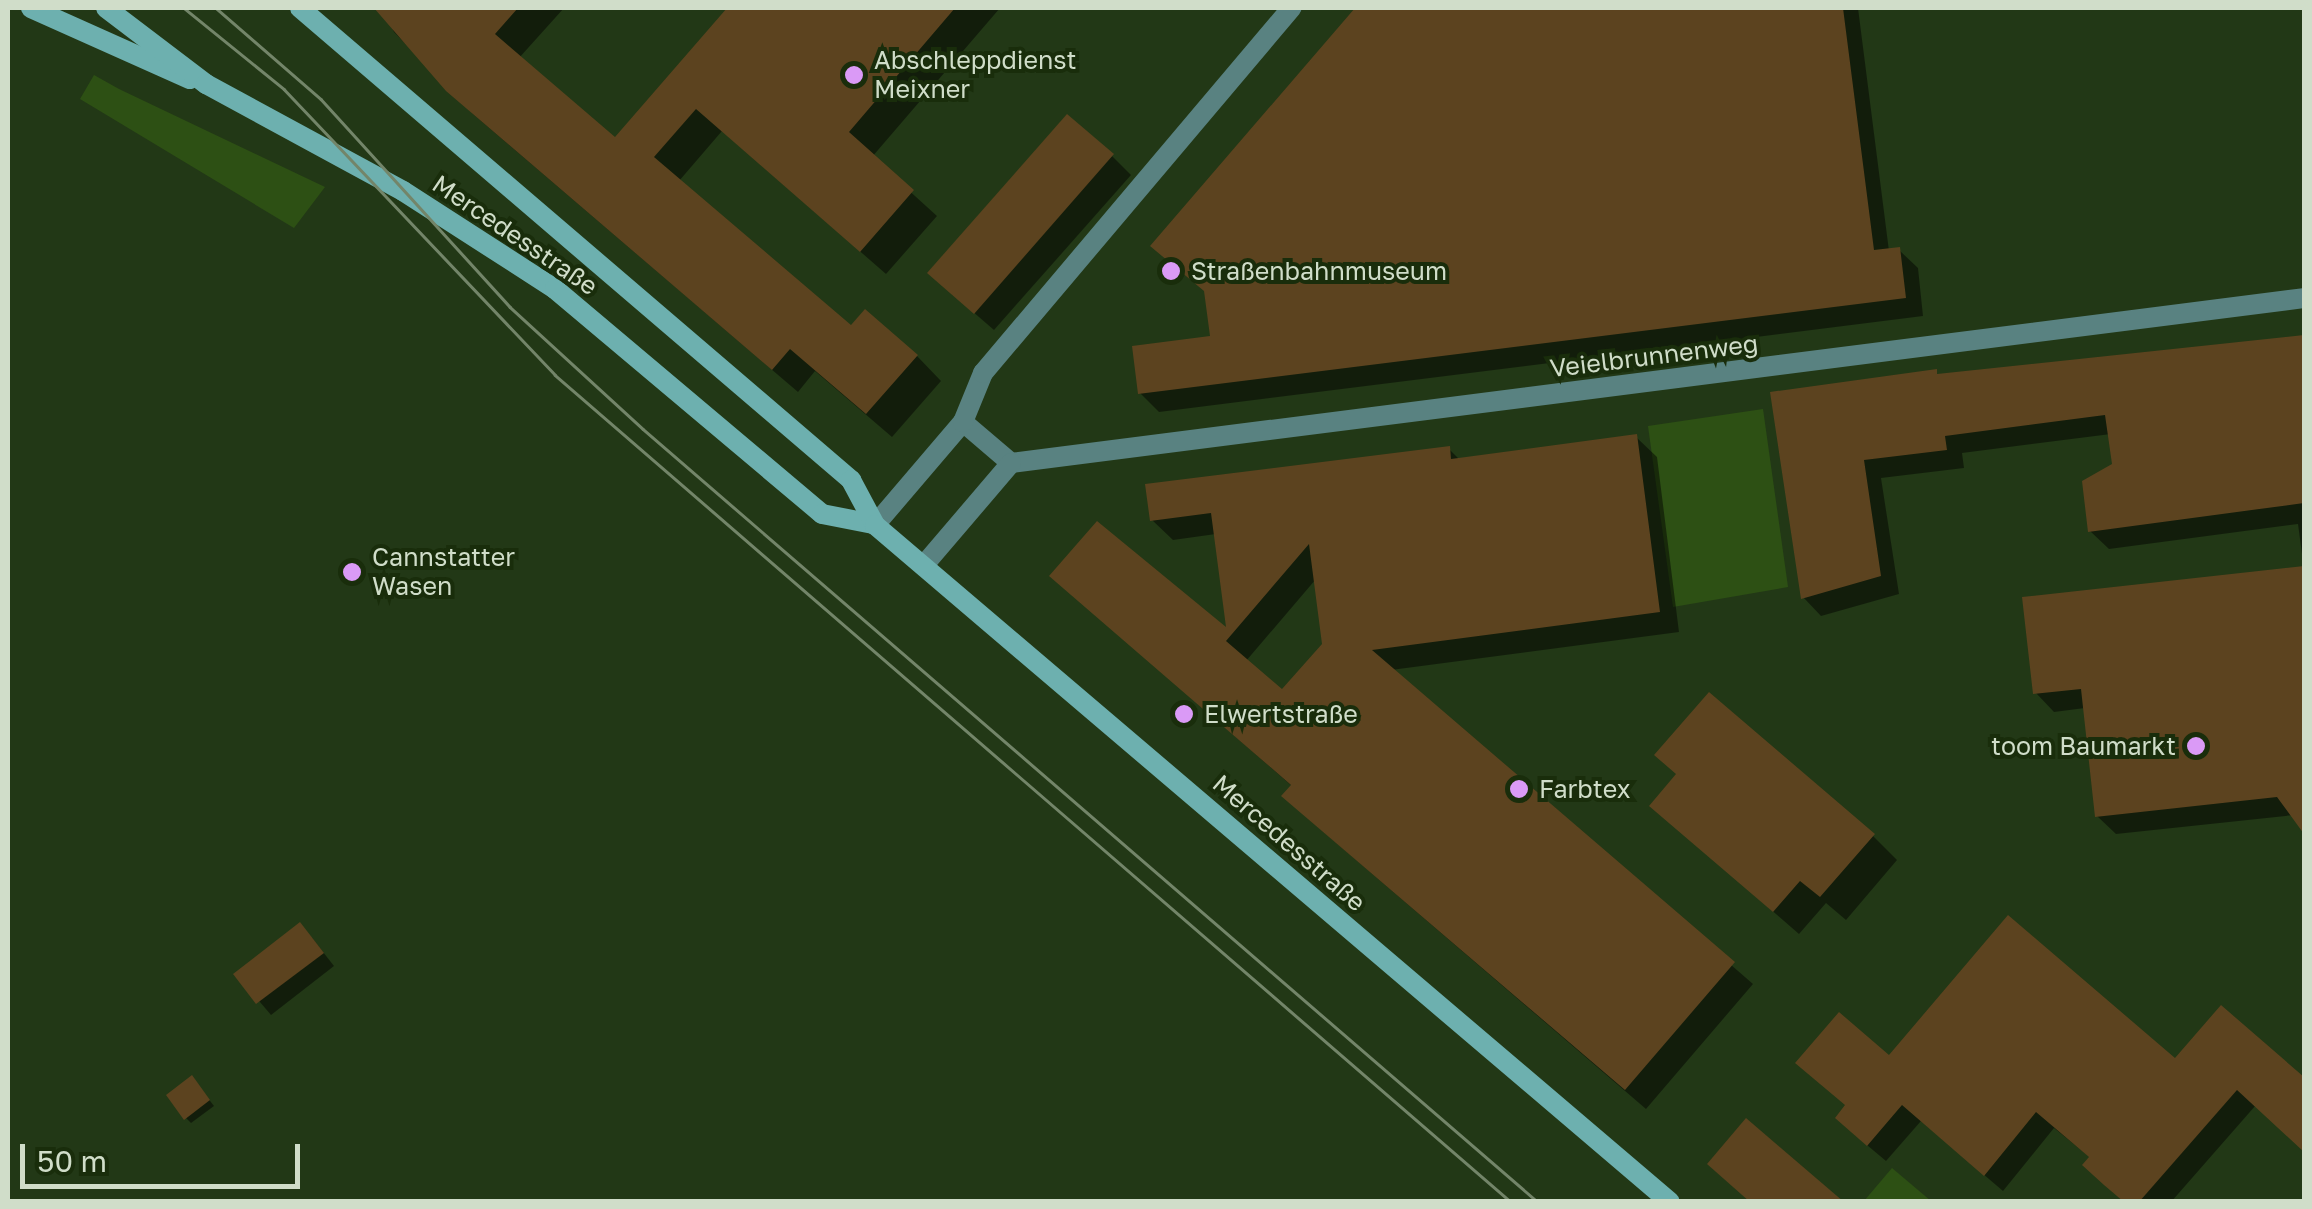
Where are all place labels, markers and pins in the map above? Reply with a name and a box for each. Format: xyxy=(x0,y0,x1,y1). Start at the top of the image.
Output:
place label: Abschleppdienst Meixner xyxy=(874,46,1077,105)
marker: Abschleppdienst Meixner xyxy=(843,64,865,86)
place label: Straßenbahnmuseum xyxy=(1191,256,1447,286)
marker: Straßenbahnmuseum xyxy=(1160,260,1182,282)
place label: Cannstatter Wasen xyxy=(372,543,515,602)
marker: Cannstatter Wasen xyxy=(341,561,363,583)
place label: Elwertstraße xyxy=(1204,699,1358,729)
marker: Elwertstraße xyxy=(1173,703,1195,725)
place label: toom Baumarkt xyxy=(1991,731,2176,761)
marker: toom Baumarkt xyxy=(2185,735,2207,757)
place label: Farbtex xyxy=(1539,774,1630,804)
marker: Farbtex xyxy=(1508,778,1530,800)

